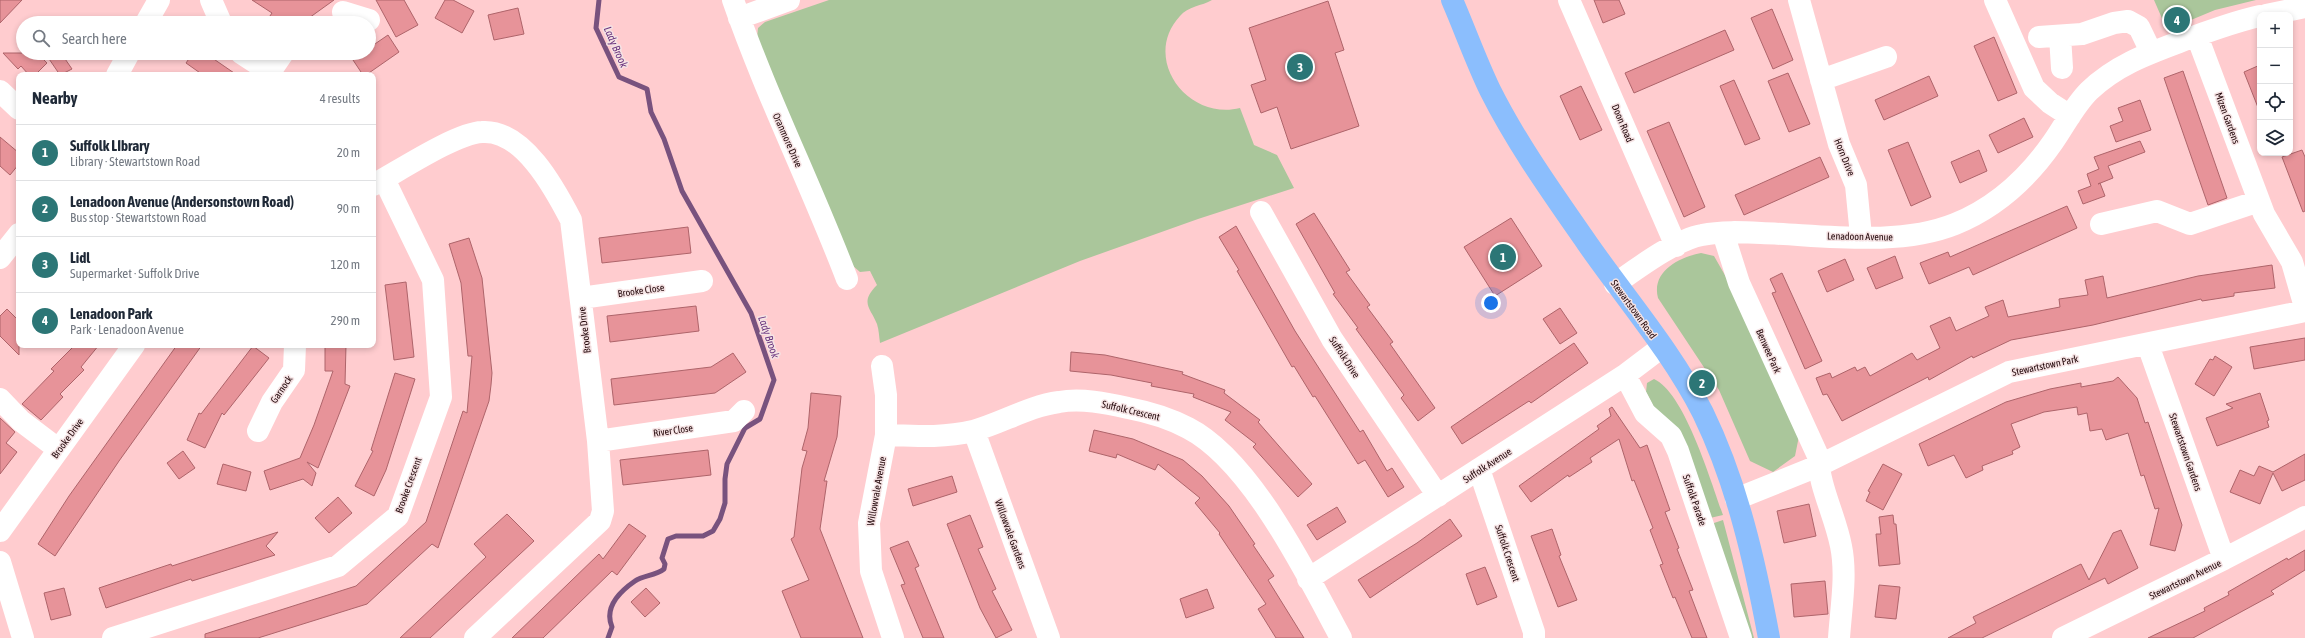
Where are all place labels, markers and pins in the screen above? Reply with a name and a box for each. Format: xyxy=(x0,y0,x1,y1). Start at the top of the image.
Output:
pin: 4 xyxy=(2164,5,2190,35)
pin: 3 xyxy=(1287,52,1313,82)
pin: 1 xyxy=(1490,242,1516,272)
pin: 2 xyxy=(1689,368,1715,398)

